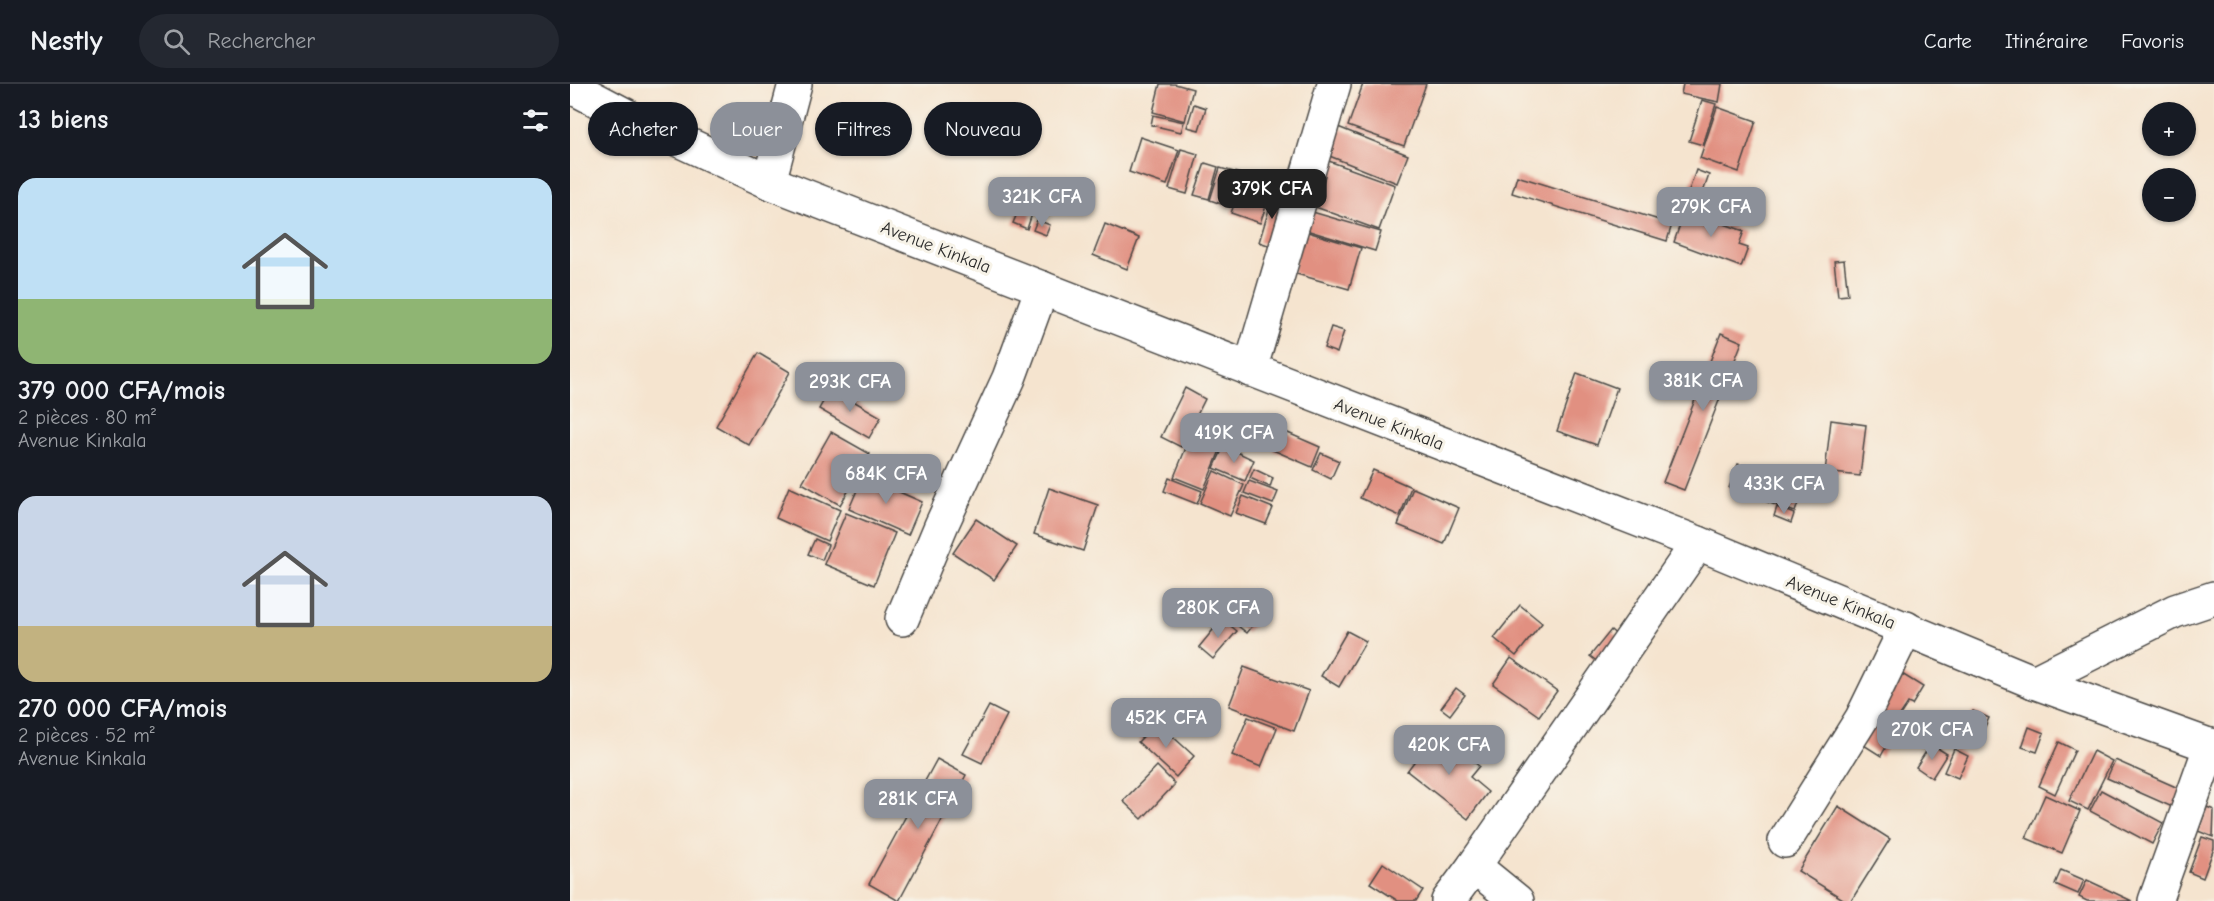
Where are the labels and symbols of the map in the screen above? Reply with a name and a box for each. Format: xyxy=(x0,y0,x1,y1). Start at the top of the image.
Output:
pin: 379K CFA xyxy=(1210,169,1334,220)
pin: 321K CFA xyxy=(980,177,1104,228)
pin: 279K CFA xyxy=(1649,187,1773,238)
street label: Avenue Kinkala xyxy=(878,217,994,278)
pin: 381K CFA xyxy=(1641,361,1765,412)
pin: 293K CFA xyxy=(788,362,912,413)
street label: Avenue Kinkala xyxy=(1331,394,1447,455)
pin: 419K CFA xyxy=(1172,413,1296,464)
pin: 684K CFA xyxy=(824,454,948,505)
pin: 433K CFA xyxy=(1722,464,1846,515)
street label: Avenue Kinkala xyxy=(1783,571,1898,634)
pin: 280K CFA xyxy=(1156,588,1280,639)
pin: 452K CFA xyxy=(1104,698,1228,749)
pin: 270K CFA xyxy=(1870,710,1994,761)
pin: 420K CFA xyxy=(1387,725,1511,776)
pin: 281K CFA xyxy=(856,779,980,830)

